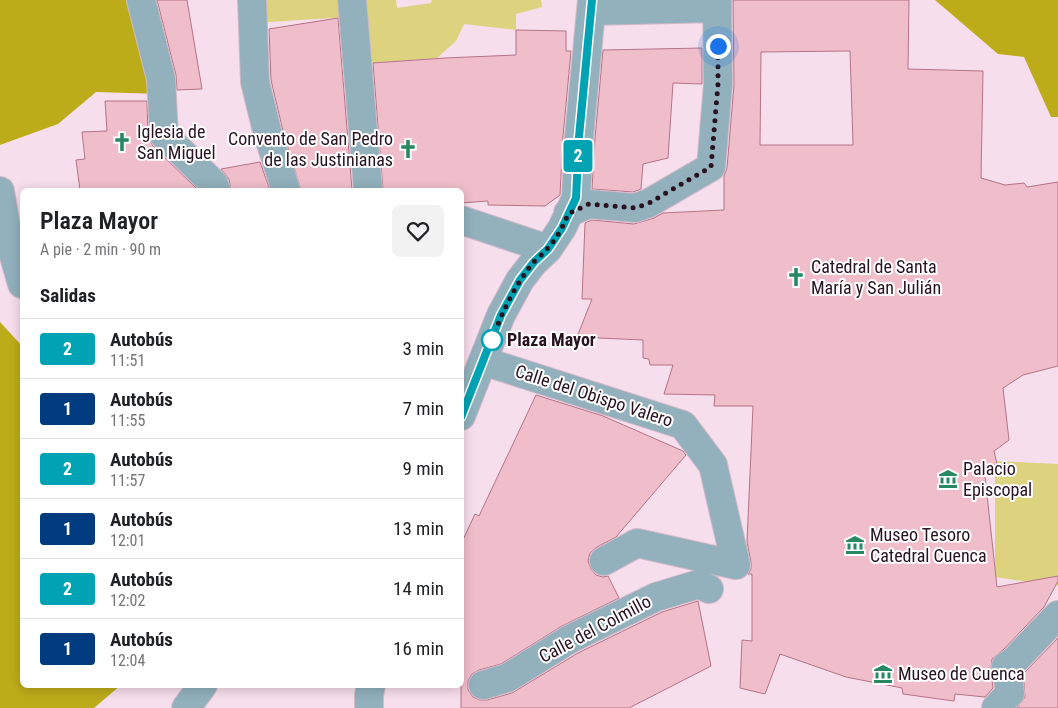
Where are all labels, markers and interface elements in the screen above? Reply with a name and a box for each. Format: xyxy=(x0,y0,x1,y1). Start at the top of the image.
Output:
your location xyxy=(706,34,731,59)
place label: Iglesia de San Miguel xyxy=(137,121,216,163)
place label: Convento de San Pedro de las Justinianas xyxy=(228,128,393,170)
church icon: Iglesia de San Miguel xyxy=(111,131,133,153)
church icon: Convento de San Pedro de las Justinianas xyxy=(397,138,419,160)
line badge: 2 xyxy=(562,140,594,172)
text: 2 xyxy=(573,145,583,166)
button: heart xyxy=(392,205,444,257)
text: Plaza Mayor xyxy=(40,207,158,235)
text: A pie · 2 min · 90 m xyxy=(40,240,161,259)
place label: Catedral de Santa María y San Julián xyxy=(811,256,941,298)
church icon: Catedral de Santa María y San Julián xyxy=(785,266,807,288)
text: Salidas xyxy=(40,284,96,307)
text: Autobús xyxy=(110,328,173,351)
marker: Plaza Mayor xyxy=(481,329,503,351)
place label: Plaza Mayor xyxy=(507,329,596,350)
text: 3 min xyxy=(402,337,444,360)
text: 2 xyxy=(63,338,72,359)
text: 11:51 xyxy=(110,351,145,370)
street label: Calle del Obispo Valero xyxy=(513,360,676,431)
text: Autobús xyxy=(110,388,173,411)
text: 7 min xyxy=(402,397,444,420)
text: 1 xyxy=(63,398,72,419)
text: 11:55 xyxy=(110,411,145,430)
text: Autobús xyxy=(110,448,173,471)
text: 9 min xyxy=(402,457,444,480)
text: 2 xyxy=(63,458,72,479)
place label: Palacio Episcopal xyxy=(963,458,1032,500)
museum icon: Palacio Episcopal xyxy=(937,468,959,490)
text: 11:57 xyxy=(110,471,145,490)
text: Autobús xyxy=(110,508,173,531)
text: 13 min xyxy=(393,517,444,540)
text: 1 xyxy=(63,518,72,539)
place label: Museo Tesoro Catedral Cuenca xyxy=(870,524,987,566)
text: 12:01 xyxy=(110,531,145,550)
museum icon: Museo Tesoro Catedral Cuenca xyxy=(844,534,866,556)
text: Autobús xyxy=(110,568,173,591)
text: 14 min xyxy=(393,577,444,600)
text: 2 xyxy=(63,578,72,599)
street label: Calle del Colmillo xyxy=(535,590,654,667)
text: 12:02 xyxy=(110,591,145,610)
text: Autobús xyxy=(110,628,173,651)
text: 16 min xyxy=(393,637,444,660)
text: 1 xyxy=(63,638,72,659)
text: 12:04 xyxy=(110,651,145,670)
museum icon: Museo de Cuenca xyxy=(872,663,894,685)
place label: Museo de Cuenca xyxy=(898,663,1025,684)

